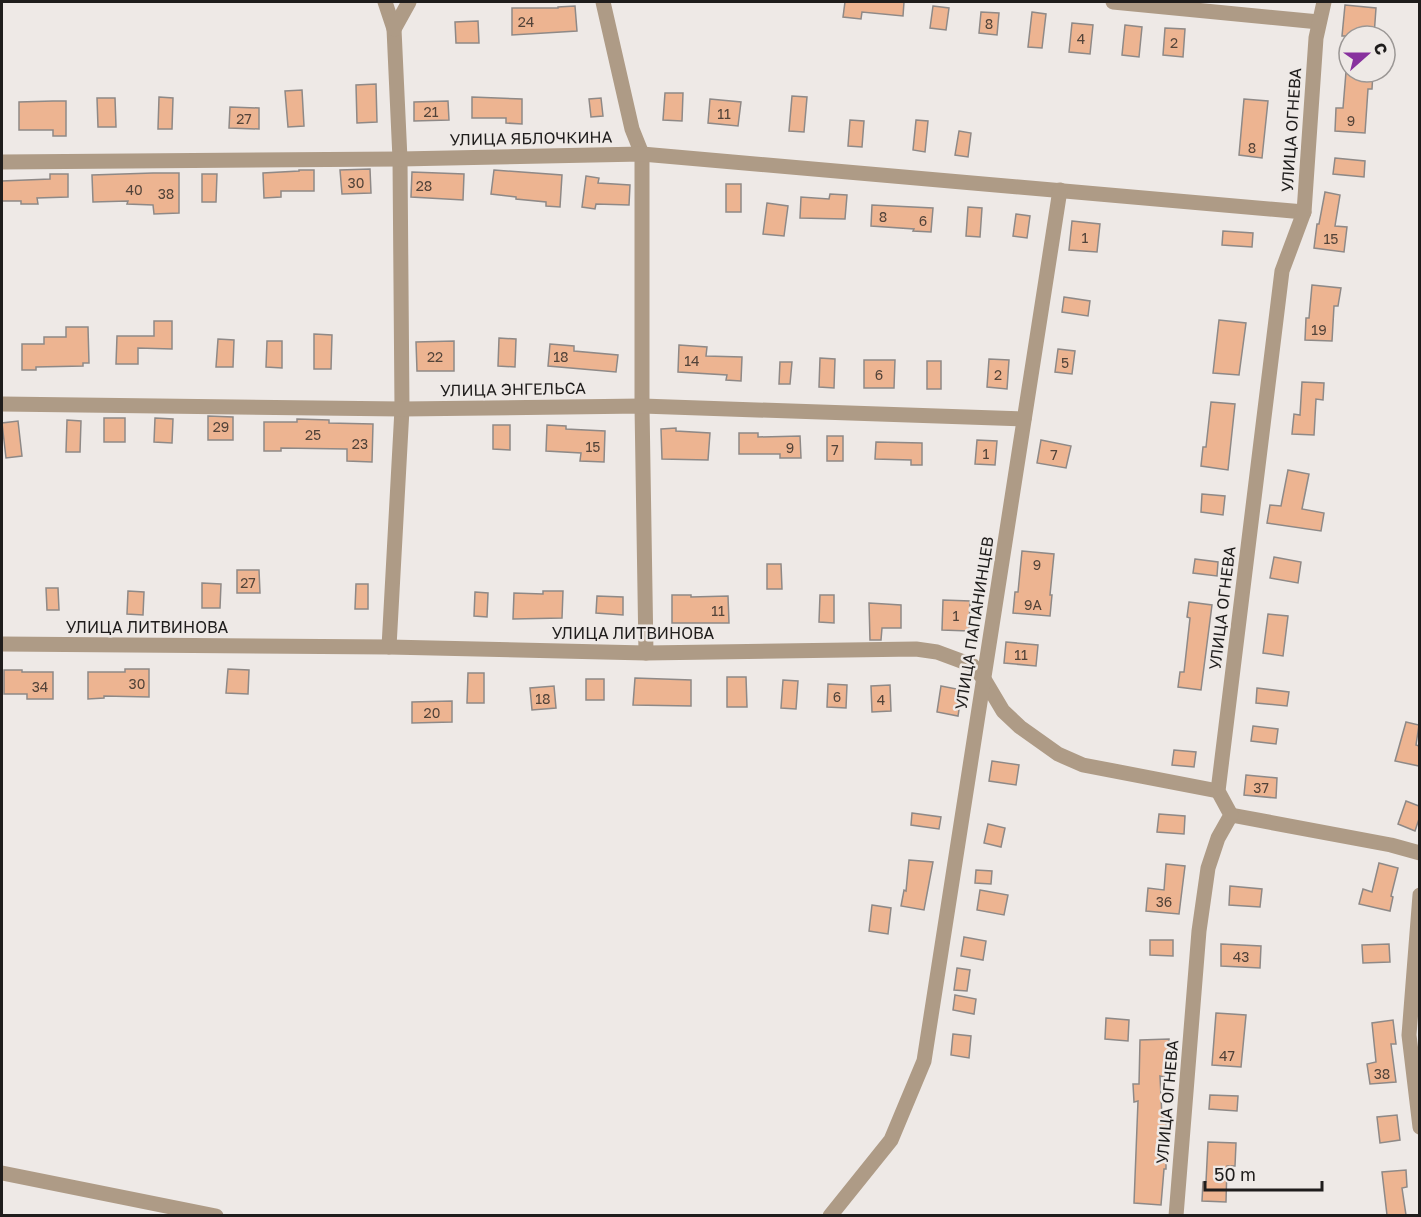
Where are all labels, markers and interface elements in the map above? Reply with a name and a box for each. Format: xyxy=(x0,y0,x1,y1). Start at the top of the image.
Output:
house number: 24 xyxy=(518,13,534,30)
house number: 8 xyxy=(985,15,993,32)
north arrow xyxy=(1337,24,1397,84)
house number: 4 xyxy=(1077,30,1085,47)
house number: 2 xyxy=(1170,34,1178,51)
text: С xyxy=(1370,40,1392,58)
street label: УЛИЦА ОГНЕВА xyxy=(1277,67,1305,193)
house number: 21 xyxy=(424,103,439,120)
house number: 11 xyxy=(717,105,731,122)
house number: 27 xyxy=(236,110,252,127)
house number: 9 xyxy=(1347,112,1355,129)
street label: УЛИЦА ЯБЛОЧКИНА xyxy=(450,127,613,149)
house number: 8 xyxy=(1248,139,1256,156)
house number: 30 xyxy=(348,174,364,191)
house number: 28 xyxy=(416,177,432,194)
house number: 40 xyxy=(125,181,143,198)
house number: 38 xyxy=(158,185,174,202)
house number: 8 xyxy=(879,208,887,225)
house number: 6 xyxy=(919,212,927,229)
house number: 1 xyxy=(1082,229,1089,246)
house number: 15 xyxy=(1324,230,1338,247)
house number: 19 xyxy=(1311,321,1327,338)
house number: 22 xyxy=(427,348,443,365)
house number: 18 xyxy=(553,348,569,365)
house number: 14 xyxy=(684,352,700,369)
house number: 5 xyxy=(1061,354,1069,371)
house number: 6 xyxy=(875,366,883,383)
house number: 2 xyxy=(994,366,1002,383)
street label: УЛИЦА ЭНГЕЛЬСА xyxy=(440,378,586,400)
house number: 29 xyxy=(213,418,229,435)
house number: 25 xyxy=(305,426,321,443)
house number: 23 xyxy=(352,435,368,452)
house number: 15 xyxy=(586,438,600,455)
house number: 9 xyxy=(786,439,794,456)
house number: 7 xyxy=(831,441,839,458)
house number: 1 xyxy=(983,445,990,462)
house number: 7 xyxy=(1050,446,1058,463)
street label: УЛИЦА ПАПАНИНЦЕВ xyxy=(950,535,998,711)
street label: УЛИЦА ОГНЕВА xyxy=(1204,545,1240,671)
house number: 9 xyxy=(1033,556,1041,573)
house number: 27 xyxy=(240,574,256,591)
house number: 9А xyxy=(1024,596,1043,613)
house number: 11 xyxy=(711,602,725,619)
house number: 1 xyxy=(953,607,960,624)
street label: УЛИЦА ЛИТВИНОВА xyxy=(66,617,228,637)
street label: УЛИЦА ЛИТВИНОВА xyxy=(552,623,714,643)
house number: 11 xyxy=(1014,646,1028,663)
house number: 30 xyxy=(129,675,145,692)
house number: 34 xyxy=(32,678,48,695)
house number: 6 xyxy=(833,688,841,705)
house number: 18 xyxy=(535,690,551,707)
house number: 4 xyxy=(877,691,885,708)
house number: 20 xyxy=(424,704,440,721)
house number: 37 xyxy=(1253,779,1269,796)
house number: 36 xyxy=(1156,893,1172,910)
house number: 43 xyxy=(1233,948,1249,965)
street label: УЛИЦА ОГНЕВА xyxy=(1152,1039,1182,1165)
house number: 47 xyxy=(1219,1047,1235,1064)
house number: 38 xyxy=(1374,1065,1390,1082)
scale bar xyxy=(1205,1154,1322,1192)
text: 50 m xyxy=(1214,1163,1256,1185)

